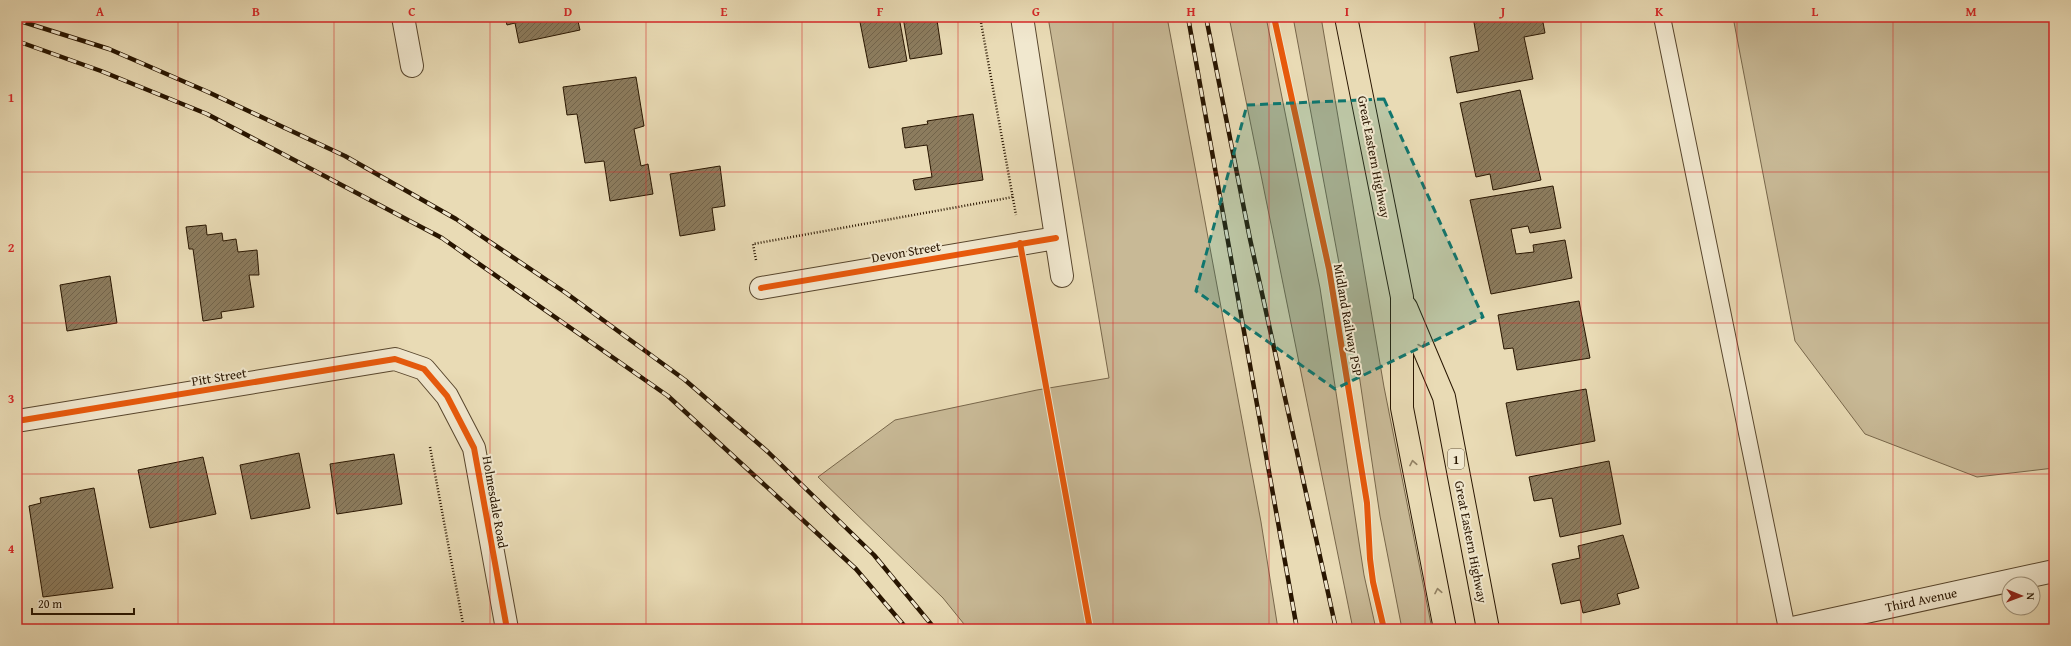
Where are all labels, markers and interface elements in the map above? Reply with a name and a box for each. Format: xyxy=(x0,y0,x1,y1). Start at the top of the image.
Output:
text: A xyxy=(96,2,105,21)
text: B xyxy=(252,2,260,21)
text: C xyxy=(408,2,416,21)
text: D xyxy=(564,2,572,21)
text: E xyxy=(721,2,728,21)
text: F xyxy=(877,2,884,21)
text: G xyxy=(1032,2,1040,21)
text: H xyxy=(1186,2,1196,21)
text: I xyxy=(1345,2,1349,21)
text: J xyxy=(1499,2,1506,21)
text: K xyxy=(1655,2,1664,21)
text: L xyxy=(1812,2,1819,21)
text: M xyxy=(1965,2,1977,21)
text: 1 xyxy=(8,88,14,107)
street label: Great Eastern Highway xyxy=(1353,94,1395,220)
street label: Devon Street xyxy=(870,237,942,267)
text: 2 xyxy=(8,238,15,257)
street label: Midland Railway PSP xyxy=(1329,262,1367,378)
one-way arrow xyxy=(1417,341,1425,349)
street label: Pitt Street xyxy=(190,363,248,391)
text: 3 xyxy=(8,389,14,408)
road number: 1 xyxy=(1448,449,1464,469)
street label: Holmesdale Road xyxy=(478,454,513,550)
one-way arrow xyxy=(1409,460,1417,466)
street label: Great Eastern Highway xyxy=(1450,479,1492,605)
text: 4 xyxy=(8,539,15,558)
north arrow xyxy=(2001,576,2041,616)
street label: Third Avenue xyxy=(1883,583,1959,617)
one-way arrow xyxy=(1434,588,1443,594)
scale bar xyxy=(32,590,134,616)
text: N xyxy=(2023,592,2039,601)
text: 20 m xyxy=(38,595,62,612)

